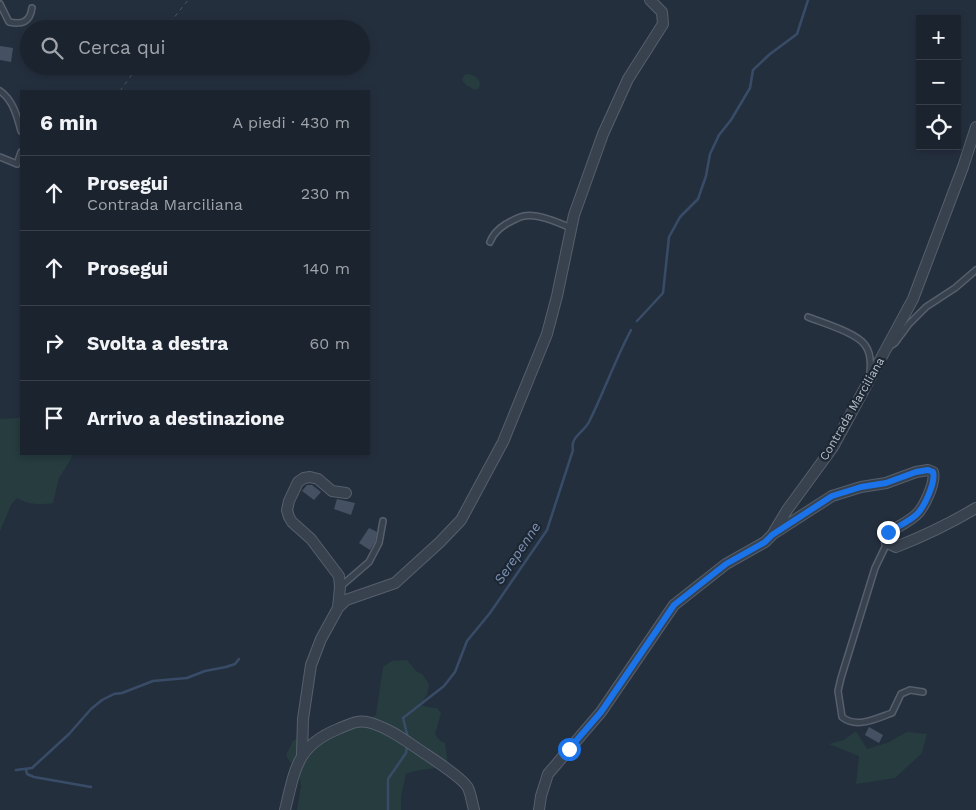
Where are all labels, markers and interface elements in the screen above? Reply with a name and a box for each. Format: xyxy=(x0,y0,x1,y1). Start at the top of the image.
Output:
map controls xyxy=(916,15,961,150)
button: + xyxy=(916,15,961,60)
search box xyxy=(20,20,370,75)
icon: search xyxy=(38,34,66,62)
text: Cerca qui xyxy=(78,36,166,59)
button: − xyxy=(916,60,961,105)
button: locate xyxy=(916,105,961,150)
text: 6 min xyxy=(40,110,98,135)
text: A piedi · 430 m xyxy=(233,113,350,132)
text: Prosegui xyxy=(87,172,168,195)
icon: ahead xyxy=(40,179,68,207)
text: 230 m xyxy=(301,184,350,203)
text: Contrada Marciliana xyxy=(87,195,243,214)
icon: ahead xyxy=(40,254,68,282)
text: Prosegui xyxy=(87,257,168,280)
text: 140 m xyxy=(303,259,350,278)
icon: right xyxy=(40,329,68,357)
text: Svolta a destra xyxy=(87,332,228,355)
text: 60 m xyxy=(310,334,350,353)
street label: Contrada Marciliana xyxy=(817,355,887,463)
icon: arrive xyxy=(40,404,68,432)
text: Arrivo a destinazione xyxy=(87,407,284,430)
water label: Serepenne xyxy=(490,519,544,587)
route end xyxy=(877,521,900,544)
route start xyxy=(558,738,581,761)

